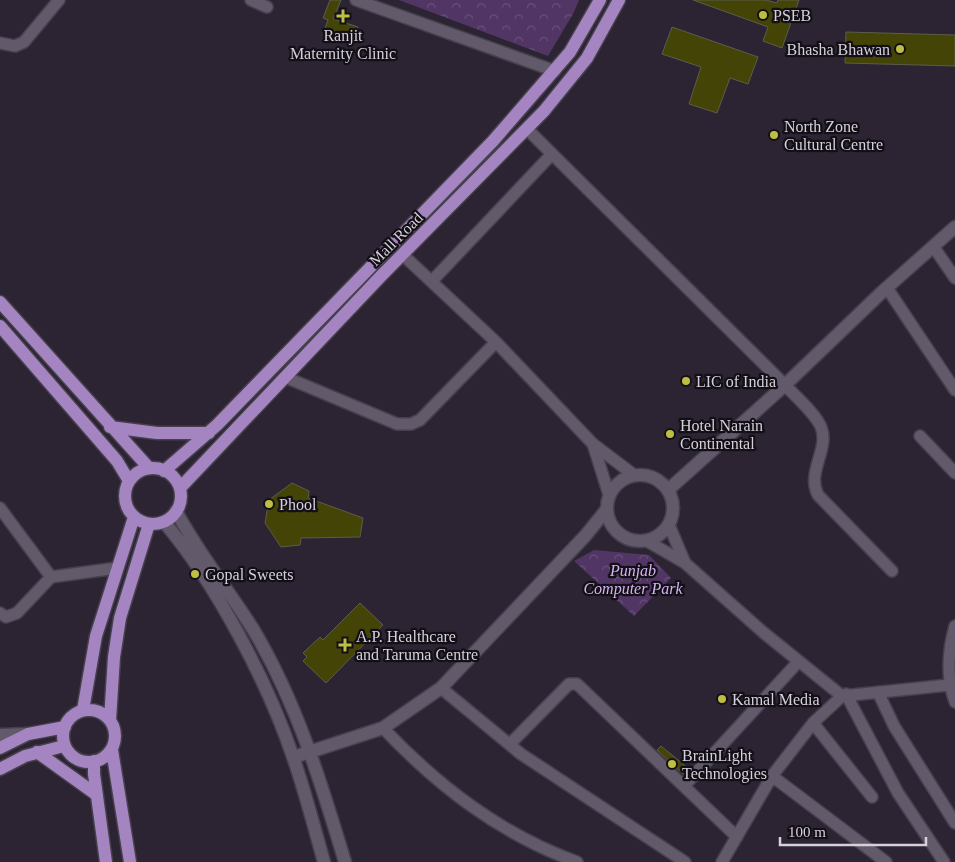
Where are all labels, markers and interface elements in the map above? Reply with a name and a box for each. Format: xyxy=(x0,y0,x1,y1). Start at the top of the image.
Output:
place label: PSEB xyxy=(773,7,811,24)
marker: Ranjit Maternity Clinic xyxy=(336,9,350,23)
marker: PSEB xyxy=(757,9,769,21)
place label: Ranjit Maternity Clinic xyxy=(290,27,396,63)
place label: Bhasha Bhawan xyxy=(786,41,890,58)
marker: Bhasha Bhawan xyxy=(894,43,906,55)
place label: North Zone Cultural Centre xyxy=(784,118,883,153)
marker: North Zone Cultural Centre xyxy=(768,129,780,141)
street label: Mall Road xyxy=(366,209,426,269)
place label: LIC of India xyxy=(696,373,776,390)
marker: LIC of India xyxy=(680,375,692,387)
place label: Hotel Narain Continental xyxy=(680,417,763,452)
marker: Hotel Narain Continental xyxy=(664,428,676,440)
place label: Phool xyxy=(279,496,317,513)
marker: Phool xyxy=(263,498,275,510)
park label: Punjab Computer Park xyxy=(583,562,683,598)
place label: Gopal Sweets xyxy=(205,566,293,584)
marker: Gopal Sweets xyxy=(189,568,201,580)
place label: A.P. Healthcare and Taruma Centre xyxy=(356,628,478,663)
marker: A.P. Healthcare and Taruma Centre xyxy=(338,638,352,652)
place label: Kamal Media xyxy=(732,691,820,708)
marker: Kamal Media xyxy=(716,693,728,705)
place label: BrainLight Technologies xyxy=(682,747,767,783)
marker: BrainLight Technologies xyxy=(666,758,678,770)
scale bar xyxy=(780,814,926,846)
text: 100 m xyxy=(788,824,826,840)

